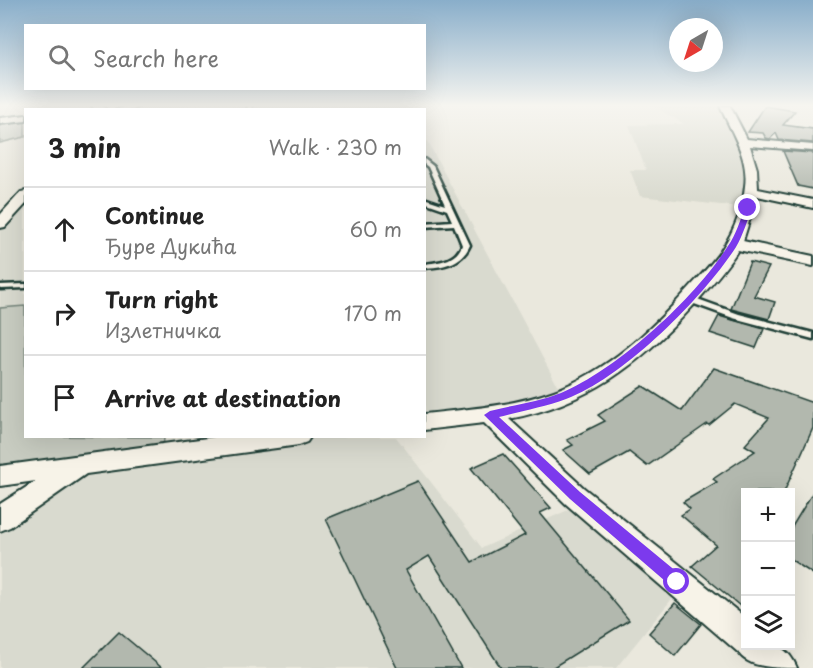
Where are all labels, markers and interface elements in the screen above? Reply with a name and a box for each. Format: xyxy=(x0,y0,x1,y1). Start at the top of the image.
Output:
north arrow xyxy=(669,18,723,72)
search box xyxy=(24,24,426,90)
icon: search xyxy=(45,41,78,74)
text: Search here xyxy=(93,41,219,74)
text: 3 min xyxy=(48,128,121,167)
text: Walk · 230 m xyxy=(269,132,402,162)
route end xyxy=(734,194,760,220)
text: Continue xyxy=(105,198,204,231)
icon: ahead xyxy=(48,213,81,246)
text: 60 m xyxy=(350,214,402,244)
text: Ђуре Дукића xyxy=(105,231,236,261)
text: Turn right xyxy=(105,282,218,315)
icon: right xyxy=(48,297,81,330)
text: 170 m xyxy=(344,298,402,328)
text: Излетничка xyxy=(105,315,221,345)
icon: arrive xyxy=(48,381,81,414)
text: Arrive at destination xyxy=(105,381,341,414)
map controls xyxy=(741,488,795,650)
button: + xyxy=(741,488,795,542)
button: − xyxy=(741,542,795,596)
route start xyxy=(663,568,689,594)
button: layers xyxy=(741,596,795,650)

